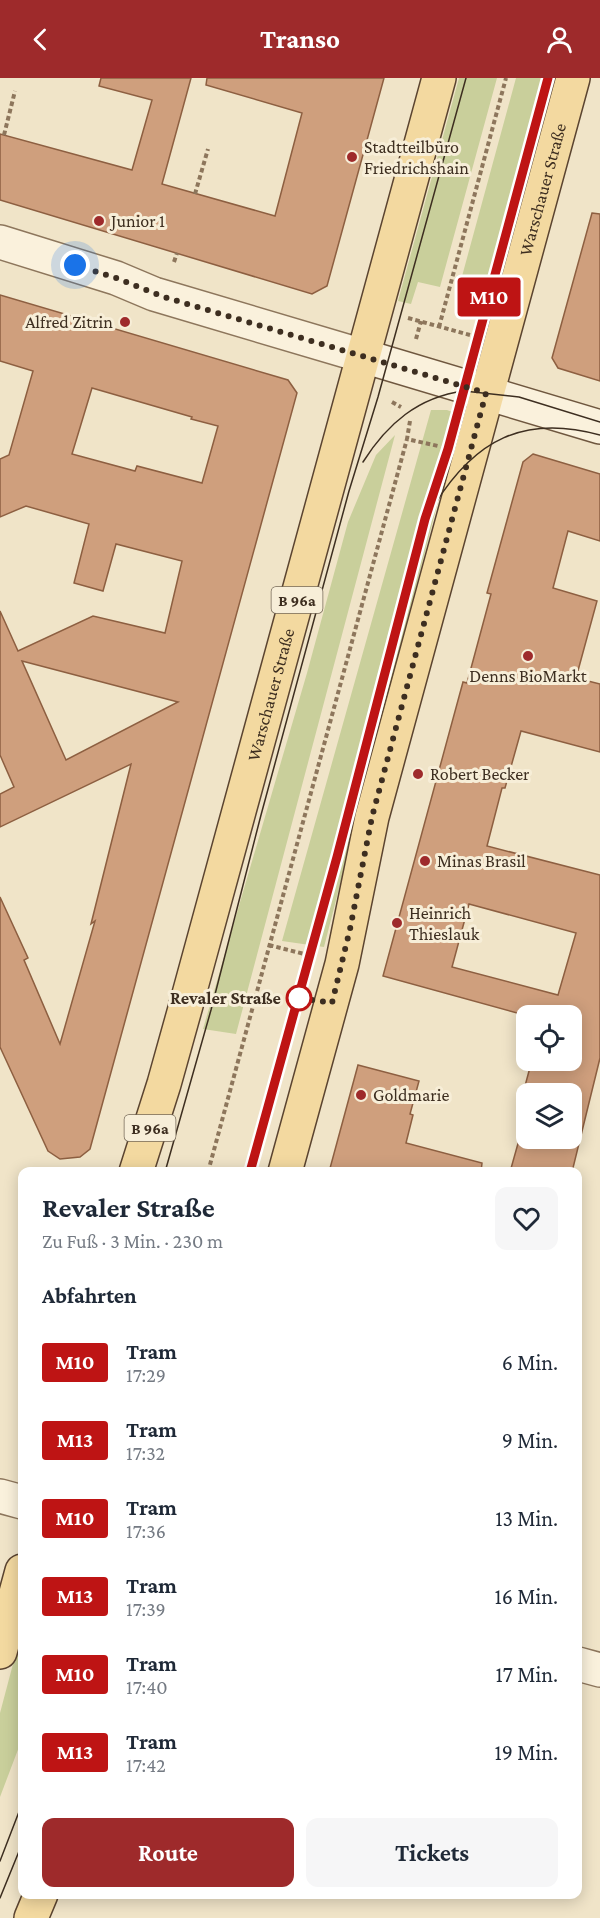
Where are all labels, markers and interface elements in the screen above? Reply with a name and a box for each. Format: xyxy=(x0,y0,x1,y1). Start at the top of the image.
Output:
icon: back xyxy=(24,23,57,56)
icon: person xyxy=(543,23,576,56)
text: Transo xyxy=(260,24,340,54)
street label: Warschauer Straße xyxy=(515,121,570,258)
place label: Stadtteilbüro Friedrichshain xyxy=(364,137,469,178)
marker: Stadtteilbüro Friedrichshain xyxy=(345,150,359,164)
place label: Junior 1 xyxy=(109,211,165,231)
marker: Junior 1 xyxy=(92,214,106,228)
your location xyxy=(60,250,90,280)
line badge: M10 xyxy=(454,278,524,316)
text: M10 xyxy=(470,285,508,309)
place label: Alfred Zitrin xyxy=(25,312,113,332)
marker: Alfred Zitrin xyxy=(118,315,132,329)
road number: B 96a xyxy=(272,587,322,613)
street label: Warschauer Straße xyxy=(243,626,298,763)
marker: Denns BioMarkt xyxy=(521,649,535,663)
place label: Denns BioMarkt xyxy=(469,666,588,686)
place label: Robert Becker xyxy=(430,764,530,784)
marker: Robert Becker xyxy=(411,767,425,781)
place label: Minas Brasil xyxy=(437,851,526,871)
marker: Minas Brasil xyxy=(418,854,432,868)
place label: Heinrich Thieslauk xyxy=(409,903,480,944)
marker: Heinrich Thieslauk xyxy=(390,916,404,930)
marker: Revaler Straße xyxy=(286,985,312,1011)
place label: Revaler Straße xyxy=(170,988,281,1008)
map controls xyxy=(516,1005,582,1149)
button: locate xyxy=(516,1005,582,1071)
button: layers xyxy=(516,1083,582,1149)
place label: Goldmarie xyxy=(373,1085,449,1105)
marker: Goldmarie xyxy=(354,1088,368,1102)
road number: B 96a xyxy=(124,1115,176,1141)
button: heart xyxy=(495,1187,558,1250)
text: Revaler Straße xyxy=(42,1192,215,1223)
text: Zu Fuß · 3 Min. · 230 m xyxy=(42,1230,223,1252)
text: Abfahrten xyxy=(42,1283,137,1308)
text: Tram xyxy=(126,1339,177,1364)
text: M10 xyxy=(56,1350,94,1374)
text: 6 Min. xyxy=(502,1350,558,1375)
text: 17:29 xyxy=(126,1364,166,1386)
text: Tram xyxy=(126,1417,177,1442)
text: M13 xyxy=(57,1428,93,1452)
text: 9 Min. xyxy=(502,1428,558,1453)
text: 17:32 xyxy=(126,1442,165,1464)
text: Tram xyxy=(126,1495,177,1520)
text: M10 xyxy=(56,1506,94,1530)
text: 13 Min. xyxy=(495,1506,558,1531)
text: 17:36 xyxy=(126,1520,166,1542)
text: Tram xyxy=(126,1573,177,1598)
text: M13 xyxy=(57,1584,93,1608)
text: 16 Min. xyxy=(495,1584,558,1609)
text: 17:39 xyxy=(126,1598,166,1620)
text: Tram xyxy=(126,1651,177,1676)
text: M10 xyxy=(56,1662,94,1686)
text: 17 Min. xyxy=(496,1662,558,1687)
text: 17:40 xyxy=(126,1676,168,1698)
text: Tram xyxy=(126,1729,177,1754)
text: M13 xyxy=(57,1740,93,1764)
text: 19 Min. xyxy=(495,1740,558,1765)
text: 17:42 xyxy=(126,1754,166,1776)
button: Route xyxy=(42,1818,294,1887)
button: Tickets xyxy=(306,1818,558,1887)

